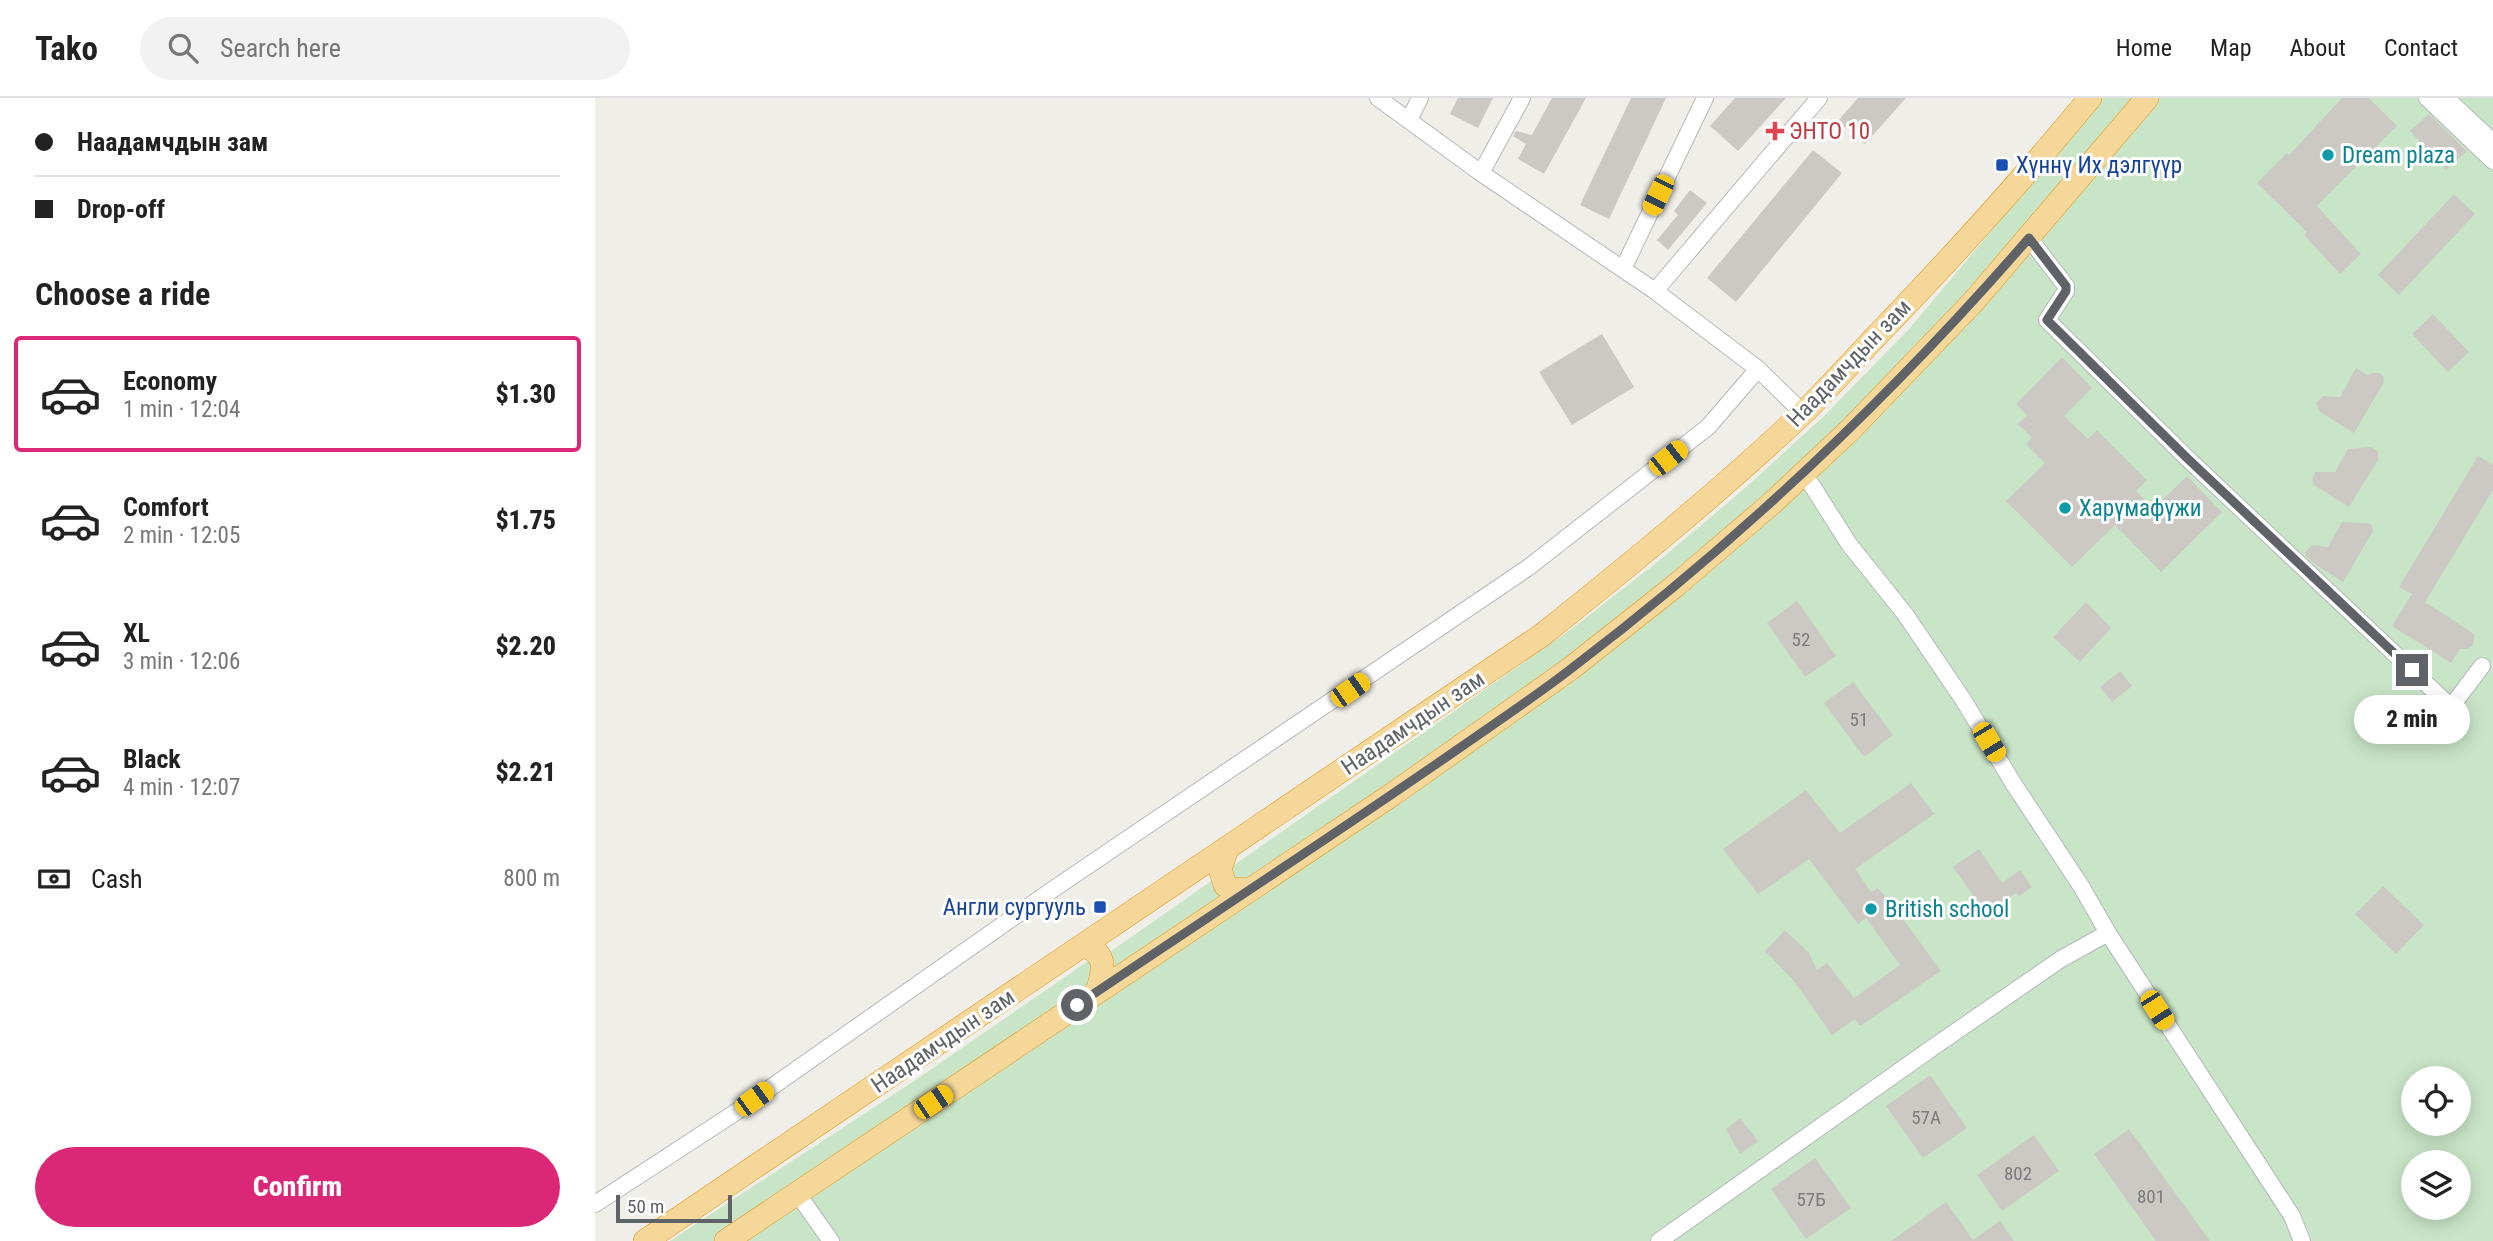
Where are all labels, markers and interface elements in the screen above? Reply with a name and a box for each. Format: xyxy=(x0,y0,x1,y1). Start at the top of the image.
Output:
search box xyxy=(140,17,630,80)
text: Tako xyxy=(35,29,98,68)
icon: search xyxy=(164,29,202,67)
text: Search here xyxy=(220,33,341,63)
text: Home xyxy=(2116,34,2172,62)
text: Map xyxy=(2210,34,2252,62)
text: About xyxy=(2290,34,2346,62)
text: Contact xyxy=(2384,34,2458,62)
place label: ЭНТО 10 xyxy=(1789,118,1870,145)
marker: ЭНТО 10 xyxy=(1767,123,1783,139)
text: Наадамчдын зам xyxy=(77,127,268,157)
place label: Dream plaza xyxy=(2342,142,2455,169)
marker: Dream plaza xyxy=(2320,147,2336,163)
place label: Хүннү Их дэлгүүр xyxy=(2016,152,2182,179)
marker: Хүннү Их дэлгүүр xyxy=(1994,157,2010,173)
car xyxy=(1640,172,1677,218)
text: Drop-off xyxy=(77,194,165,224)
text: Choose a ride xyxy=(35,275,210,313)
street label: Наадамчдын зам xyxy=(1781,294,1917,432)
icon: car xyxy=(39,363,102,426)
text: Economy xyxy=(123,366,217,396)
text: $1.30 xyxy=(495,379,556,409)
text: 1 min · 12:04 xyxy=(123,396,240,423)
car xyxy=(1645,437,1692,479)
icon: car xyxy=(39,489,102,552)
text: Comfort xyxy=(123,492,209,522)
place label: Харүмафүжи xyxy=(2079,495,2202,522)
marker: Харүмафүжи xyxy=(2057,500,2073,516)
text: $1.75 xyxy=(495,505,556,535)
text: 2 min · 12:05 xyxy=(123,522,240,549)
icon: car xyxy=(39,615,102,678)
text: XL xyxy=(123,618,150,648)
house number: 52 xyxy=(1792,628,1810,651)
text: $2.20 xyxy=(495,631,556,661)
text: 3 min · 12:06 xyxy=(123,648,240,675)
route end xyxy=(2396,654,2428,686)
street label: Наадамчдын зам xyxy=(1336,665,1490,781)
car xyxy=(1327,669,1374,711)
callout: 2 min xyxy=(2354,694,2470,744)
text: 2 min xyxy=(2386,706,2438,733)
house number: 51 xyxy=(1850,708,1868,731)
car xyxy=(1970,719,2009,765)
icon: car xyxy=(39,741,102,804)
text: Black xyxy=(123,744,181,774)
text: $2.21 xyxy=(495,757,556,787)
text: 4 min · 12:07 xyxy=(123,774,240,801)
icon: cash xyxy=(35,860,73,898)
text: Cash xyxy=(91,864,143,894)
text: 800 m xyxy=(503,865,560,892)
place label: Англи сургууль xyxy=(943,894,1086,921)
place label: British school xyxy=(1885,896,2009,923)
marker: Англи сургууль xyxy=(1092,899,1108,915)
marker: British school xyxy=(1863,901,1879,917)
street label: Наадамчдын зам xyxy=(866,983,1020,1099)
car xyxy=(2137,987,2178,1033)
route start xyxy=(1061,989,1093,1021)
map controls xyxy=(2401,1066,2471,1220)
button: locate xyxy=(2401,1066,2471,1136)
car xyxy=(731,1078,778,1120)
car xyxy=(910,1082,957,1122)
house number: 57А xyxy=(1911,1106,1941,1129)
button: Confirm xyxy=(35,1147,560,1227)
button: layers xyxy=(2401,1150,2471,1220)
house number: 802 xyxy=(2004,1162,2032,1185)
house number: 801 xyxy=(2137,1185,2165,1208)
house number: 57Б xyxy=(1796,1188,1826,1211)
scale bar xyxy=(616,1192,731,1224)
text: 50 m xyxy=(627,1195,664,1218)

